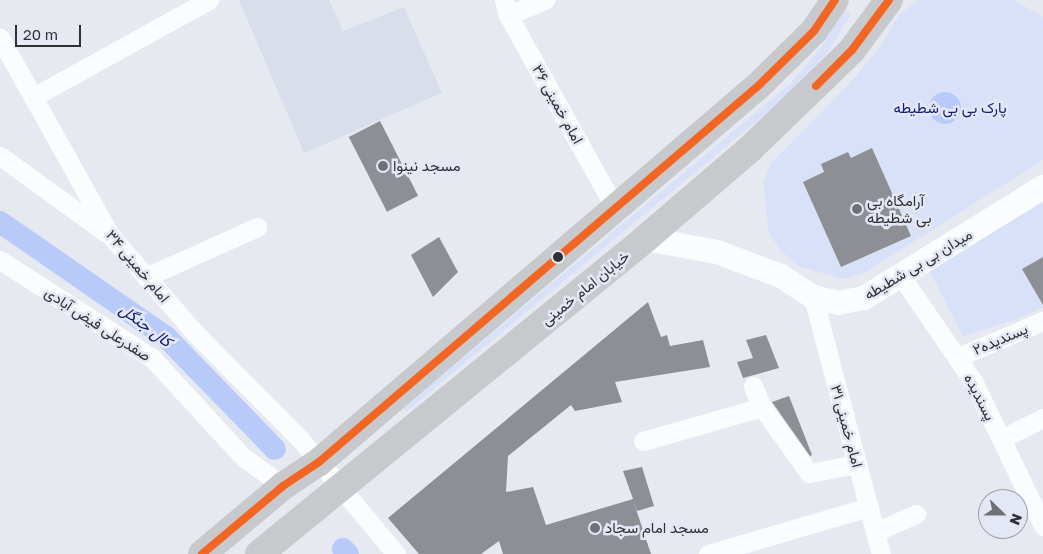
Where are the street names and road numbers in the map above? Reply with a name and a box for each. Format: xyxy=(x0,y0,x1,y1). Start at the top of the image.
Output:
street label: امام خمینی ۳۶ xyxy=(529,61,587,147)
street label: میدان بی بی شطیطه xyxy=(861,225,975,303)
street label: امام خمینی ۳۴ xyxy=(102,226,174,306)
street label: خیابان امام خمینی xyxy=(537,247,633,329)
street label: صفدرعلی فیض آبادی xyxy=(42,283,154,365)
street label: پسندیده۲ xyxy=(970,319,1030,359)
street label: پسندیده xyxy=(961,371,999,423)
street label: امام خمینی ۳۱ xyxy=(827,383,867,469)

